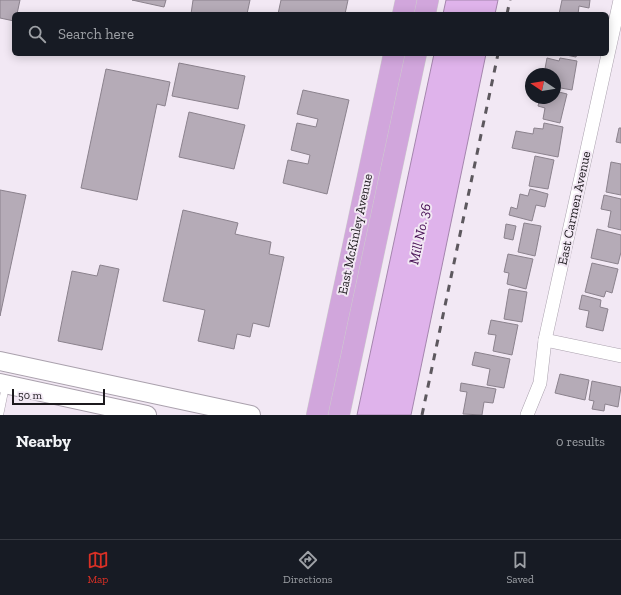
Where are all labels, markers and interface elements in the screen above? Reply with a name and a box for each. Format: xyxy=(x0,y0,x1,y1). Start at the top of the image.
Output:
search box xyxy=(12,12,609,56)
icon: search xyxy=(26,23,48,45)
text: Search here xyxy=(58,25,134,43)
north arrow xyxy=(525,68,561,104)
street label: East Carmen Avenue xyxy=(555,150,593,266)
street label: East McKinley Avenue xyxy=(335,172,375,296)
water label: Mill No. 36 xyxy=(405,202,435,266)
scale bar xyxy=(12,387,105,406)
text: 50 m xyxy=(18,389,42,402)
text: Nearby xyxy=(16,431,71,451)
text: 0 results xyxy=(556,434,605,449)
tab: Map xyxy=(87,549,109,586)
tab: Directions xyxy=(283,549,333,586)
tab: Saved xyxy=(506,549,534,586)

